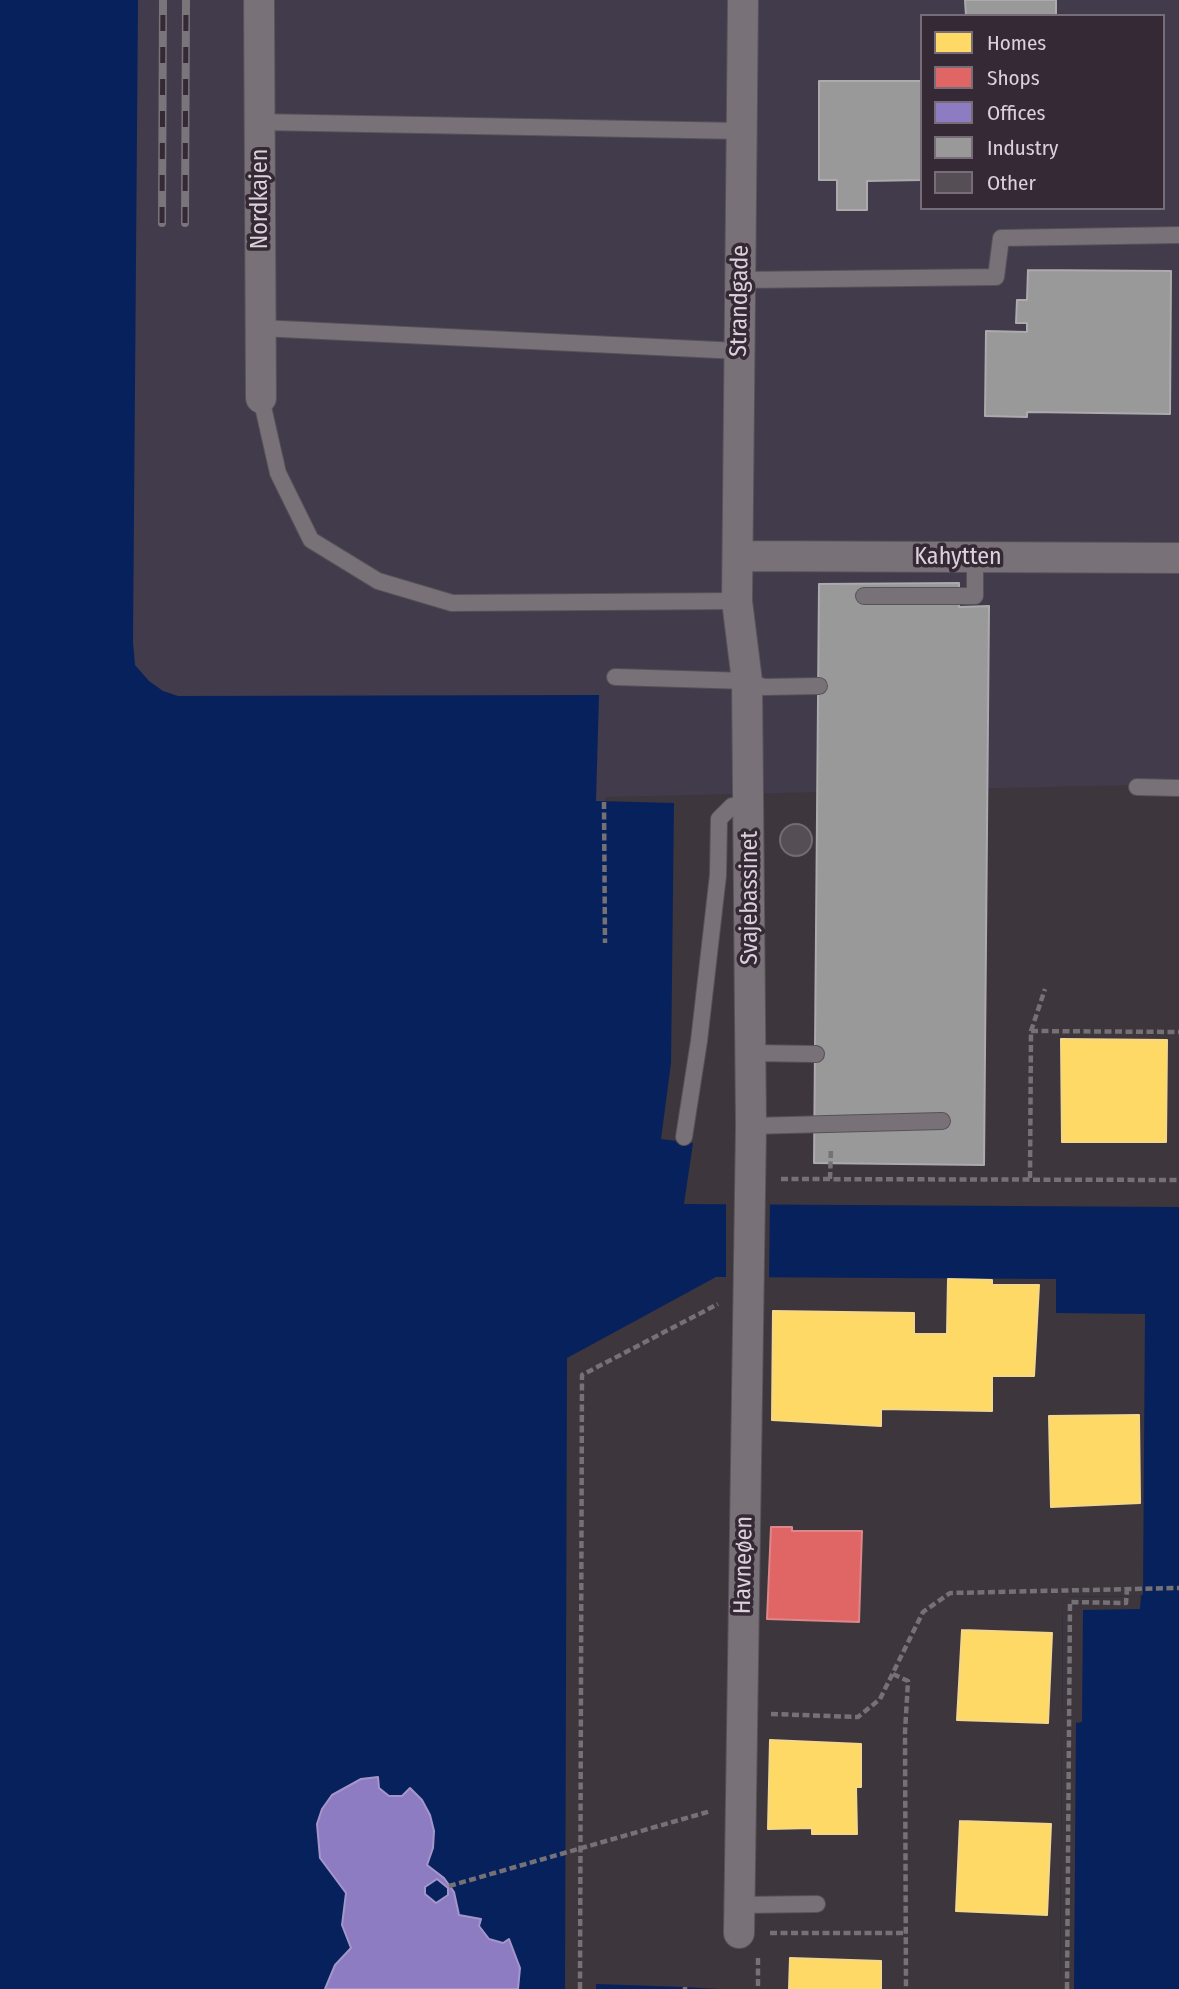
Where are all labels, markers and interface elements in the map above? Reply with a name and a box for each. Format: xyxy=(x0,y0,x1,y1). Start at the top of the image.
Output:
legend xyxy=(920,14,1165,210)
text: Homes xyxy=(987,30,1046,56)
text: Shops xyxy=(987,65,1040,91)
text: Offices xyxy=(987,100,1046,126)
text: Industry xyxy=(987,135,1058,161)
street label: Nordkajen xyxy=(246,149,274,249)
text: Other xyxy=(987,170,1036,196)
street label: Strandgade xyxy=(725,245,755,357)
street label: Kahytten xyxy=(914,543,1002,571)
street label: Svajebassinet xyxy=(736,831,764,965)
street label: Havneøen xyxy=(729,1516,759,1614)

